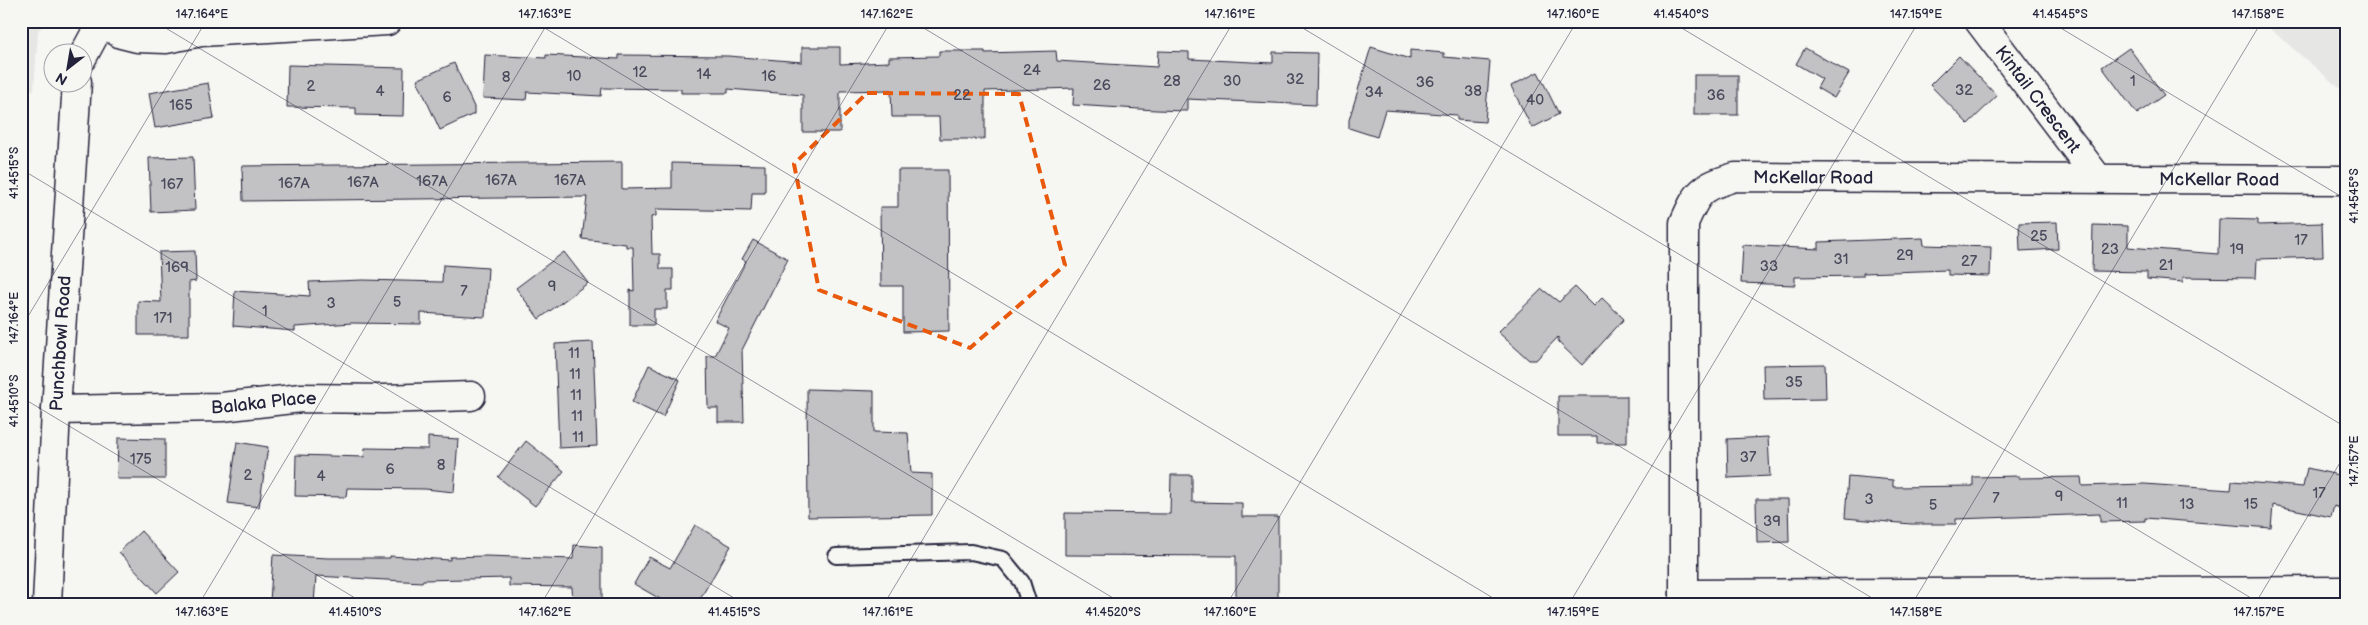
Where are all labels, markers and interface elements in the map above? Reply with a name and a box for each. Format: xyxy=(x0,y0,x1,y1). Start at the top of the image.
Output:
text: 147.164°E xyxy=(176,7,228,22)
text: 147.163°E xyxy=(519,7,571,22)
text: 147.162°E xyxy=(861,7,913,22)
text: 147.161°E xyxy=(1205,7,1255,22)
text: 147.160°E xyxy=(1547,7,1599,22)
text: 41.4540°S xyxy=(1653,7,1709,22)
text: 147.159°E xyxy=(1890,7,1942,22)
text: 41.4545°S xyxy=(2032,7,2088,22)
text: 147.158°E xyxy=(2232,7,2284,22)
north arrow xyxy=(42,42,92,92)
street label: Kintail Crescent xyxy=(1990,42,2085,158)
house number: 24 xyxy=(1023,61,1041,80)
house number: 12 xyxy=(633,63,647,82)
house number: 14 xyxy=(697,65,711,84)
house number: 10 xyxy=(567,67,581,86)
house number: 16 xyxy=(762,67,776,86)
house number: 8 xyxy=(502,68,511,87)
text: N xyxy=(53,69,70,89)
house number: 32 xyxy=(1286,70,1304,89)
house number: 28 xyxy=(1163,72,1181,91)
house number: 30 xyxy=(1223,72,1241,91)
house number: 1 xyxy=(2130,72,2136,91)
house number: 36 xyxy=(1416,73,1434,92)
house number: 26 xyxy=(1093,76,1111,95)
house number: 2 xyxy=(307,77,316,96)
house number: 32 xyxy=(1955,81,1973,100)
house number: 4 xyxy=(375,82,385,101)
house number: 38 xyxy=(1464,82,1482,101)
house number: 34 xyxy=(1365,83,1383,102)
house number: 22 xyxy=(953,86,971,105)
house number: 36 xyxy=(1707,86,1725,105)
house number: 6 xyxy=(442,88,452,107)
house number: 40 xyxy=(1526,91,1544,110)
house number: 165 xyxy=(169,96,193,115)
text: 41.4515°S xyxy=(7,147,22,199)
street label: McKellar Road xyxy=(1753,167,1873,189)
text: 41.4545°S xyxy=(2347,168,2362,224)
street label: McKellar Road xyxy=(2159,169,2279,191)
house number: 167A xyxy=(485,171,518,190)
house number: 167A xyxy=(554,171,587,190)
house number: 167A xyxy=(416,172,449,191)
house number: 167A xyxy=(347,173,380,192)
house number: 167A xyxy=(278,174,311,193)
house number: 167 xyxy=(161,175,184,194)
house number: 25 xyxy=(2030,227,2048,246)
house number: 17 xyxy=(2294,231,2308,250)
house number: 23 xyxy=(2101,240,2119,259)
house number: 19 xyxy=(2230,240,2244,259)
house number: 29 xyxy=(1896,246,1914,265)
house number: 31 xyxy=(1833,250,1849,269)
house number: 27 xyxy=(1961,252,1978,271)
house number: 21 xyxy=(2159,256,2173,275)
house number: 33 xyxy=(1760,257,1778,276)
house number: 169 xyxy=(165,258,189,277)
street label: Punchbowl Road xyxy=(46,275,76,412)
house number: 9 xyxy=(548,277,556,296)
house number: 7 xyxy=(460,282,468,301)
text: 147.164°E xyxy=(7,292,22,344)
house number: 5 xyxy=(393,293,401,312)
house number: 3 xyxy=(326,294,336,313)
house number: 1 xyxy=(262,302,268,321)
house number: 171 xyxy=(154,309,172,328)
house number: 11 xyxy=(568,344,580,363)
house number: 11 xyxy=(569,365,581,384)
house number: 35 xyxy=(1785,373,1803,392)
text: 41.4510°S xyxy=(7,375,22,428)
house number: 11 xyxy=(570,386,582,405)
street label: Balaka Place xyxy=(211,388,317,418)
house number: 11 xyxy=(571,407,583,426)
house number: 11 xyxy=(572,428,584,447)
text: 147.157°E xyxy=(2347,435,2362,487)
house number: 37 xyxy=(1740,448,1757,467)
house number: 175 xyxy=(130,450,152,469)
house number: 8 xyxy=(437,456,446,475)
house number: 6 xyxy=(385,460,395,479)
house number: 2 xyxy=(244,466,253,485)
house number: 4 xyxy=(316,467,326,486)
house number: 17 xyxy=(2312,484,2326,503)
house number: 9 xyxy=(2055,487,2063,506)
house number: 7 xyxy=(1992,489,2000,508)
house number: 3 xyxy=(1864,490,1874,509)
house number: 11 xyxy=(2116,494,2128,513)
house number: 13 xyxy=(2179,495,2195,514)
house number: 15 xyxy=(2244,495,2258,514)
house number: 5 xyxy=(1929,496,1937,515)
house number: 39 xyxy=(1763,512,1781,531)
text: 147.163°E xyxy=(176,605,228,620)
text: 41.4510°S xyxy=(329,605,382,620)
text: 147.162°E xyxy=(519,605,571,620)
text: 41.4515°S xyxy=(708,605,760,620)
text: 147.161°E xyxy=(863,605,913,620)
text: 41.4520°S xyxy=(1085,605,1141,620)
text: 147.160°E xyxy=(1204,605,1256,620)
text: 147.159°E xyxy=(1547,605,1599,620)
text: 147.158°E xyxy=(1890,605,1942,620)
text: 147.157°E xyxy=(2233,605,2285,620)

